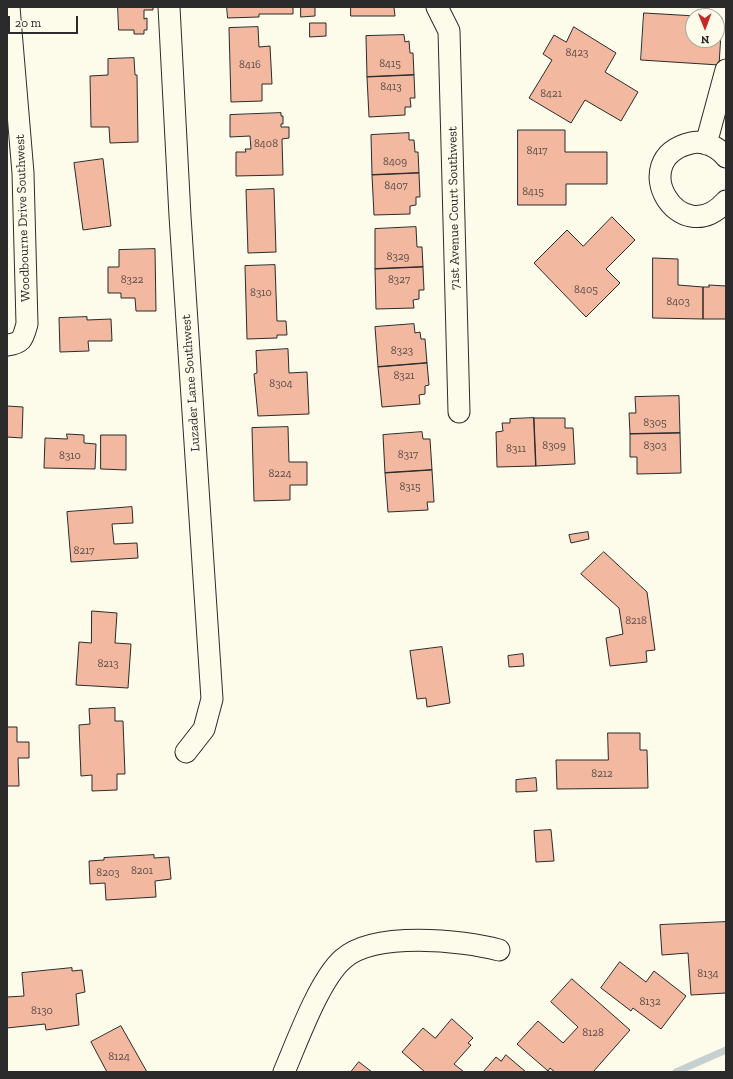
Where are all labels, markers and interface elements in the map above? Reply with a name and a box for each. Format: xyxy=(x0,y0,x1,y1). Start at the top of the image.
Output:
scale bar xyxy=(10,8,80,34)
north arrow xyxy=(685,8,725,48)
text: 20 m xyxy=(15,16,41,30)
text: N xyxy=(701,33,710,46)
house number: 8423 xyxy=(566,46,588,60)
house number: 8415 xyxy=(379,57,401,71)
house number: 8416 xyxy=(239,58,261,72)
house number: 8413 xyxy=(380,80,402,94)
house number: 8421 xyxy=(540,87,562,101)
street label: 71st Avenue Court Southwest xyxy=(445,126,463,290)
street label: Woodbourne Drive Southwest xyxy=(12,134,34,302)
house number: 8408 xyxy=(254,137,278,151)
house number: 8417 xyxy=(526,144,548,158)
house number: 8409 xyxy=(383,155,407,169)
house number: 8407 xyxy=(384,179,408,193)
house number: 8415 xyxy=(522,185,544,199)
house number: 8329 xyxy=(387,250,409,264)
house number: 8322 xyxy=(121,273,143,287)
house number: 8327 xyxy=(388,273,410,287)
house number: 8405 xyxy=(574,283,598,297)
house number: 8310 xyxy=(250,286,272,300)
house number: 8403 xyxy=(666,295,690,309)
street label: Luzader Lane Southwest xyxy=(178,314,204,452)
house number: 8323 xyxy=(391,344,413,358)
house number: 8321 xyxy=(393,369,415,383)
house number: 8304 xyxy=(269,377,293,391)
house number: 8305 xyxy=(643,416,667,430)
house number: 8309 xyxy=(542,439,566,453)
house number: 8303 xyxy=(643,439,667,453)
house number: 8311 xyxy=(506,442,526,456)
house number: 8317 xyxy=(398,448,418,462)
house number: 8310 xyxy=(59,449,81,463)
house number: 8224 xyxy=(268,467,292,481)
house number: 8315 xyxy=(399,480,421,494)
house number: 8217 xyxy=(74,544,94,558)
house number: 8218 xyxy=(625,614,647,628)
house number: 8213 xyxy=(97,657,119,671)
house number: 8212 xyxy=(591,767,613,781)
house number: 8201 xyxy=(131,864,153,878)
house number: 8203 xyxy=(96,866,120,880)
house number: 8134 xyxy=(697,967,719,981)
house number: 8132 xyxy=(639,995,661,1009)
house number: 8130 xyxy=(31,1004,53,1018)
house number: 8128 xyxy=(582,1026,604,1040)
house number: 8124 xyxy=(108,1050,130,1064)

